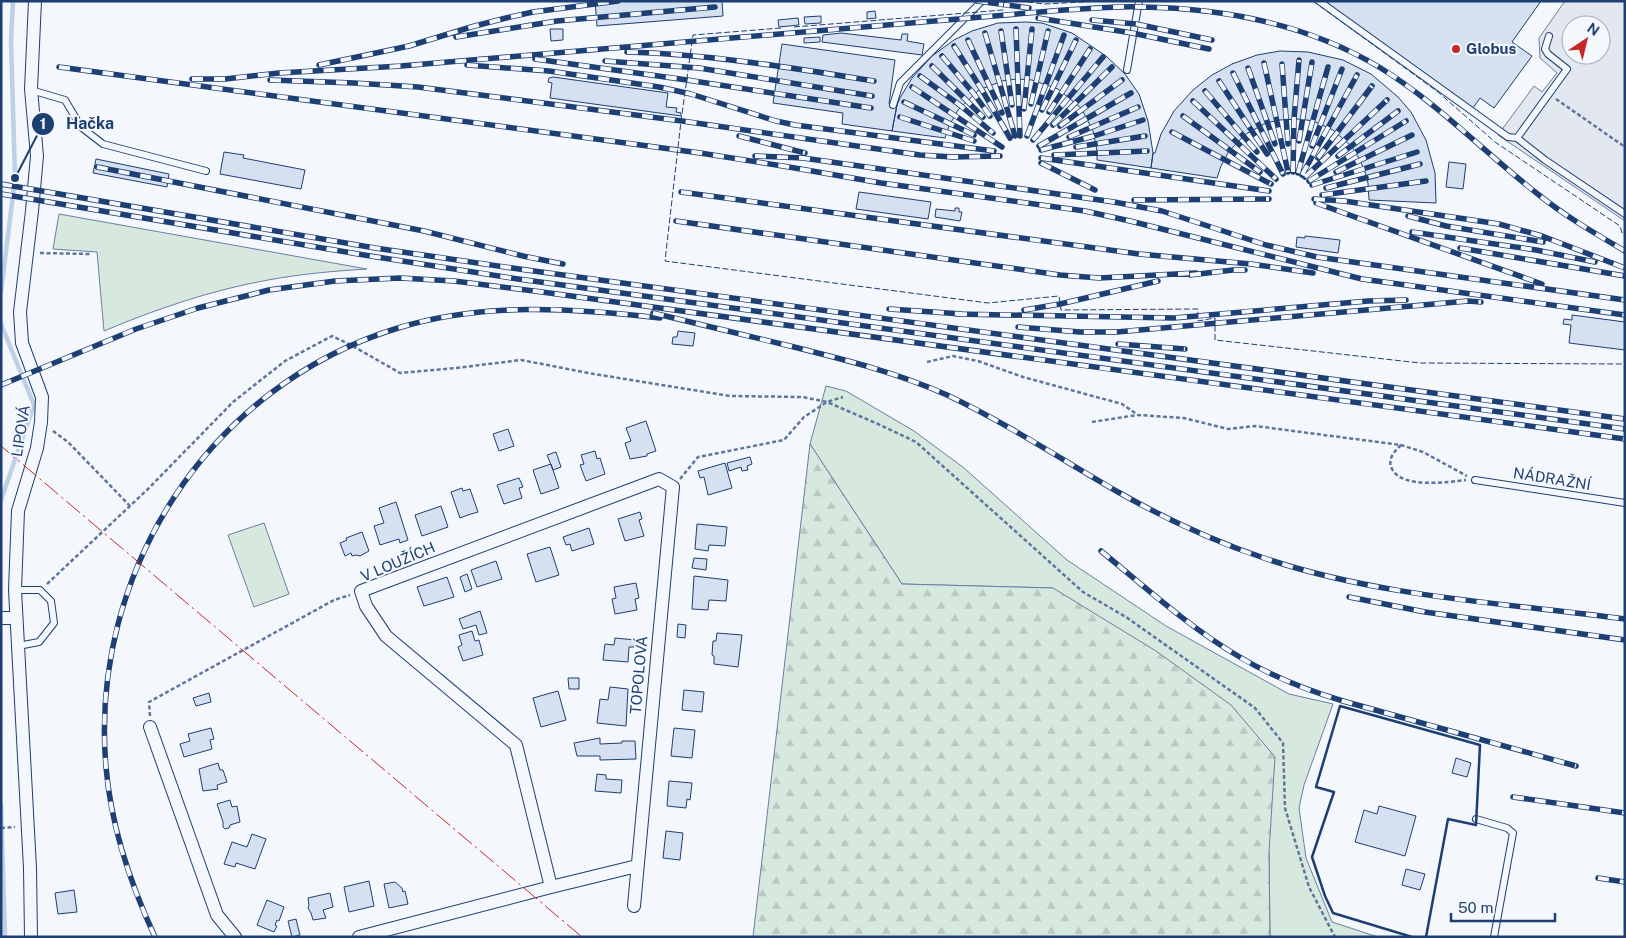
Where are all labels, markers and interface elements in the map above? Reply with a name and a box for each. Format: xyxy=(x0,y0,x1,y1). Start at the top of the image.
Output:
north arrow xyxy=(1561,15,1611,65)
text: N xyxy=(1584,20,1603,39)
place label: Globus xyxy=(1466,40,1516,57)
marker: Globus xyxy=(1450,43,1462,55)
callout: Hačka xyxy=(31,108,124,139)
text: Hačka xyxy=(66,114,114,133)
text: 1 xyxy=(40,115,46,132)
street label: LIPOVÁ xyxy=(8,403,33,458)
street label: NÁDRAŽNÍ xyxy=(1512,464,1593,493)
street label: V LOUŽÍCH xyxy=(358,538,438,585)
street label: TOPOLOVÁ xyxy=(627,635,650,715)
scale bar xyxy=(1451,890,1555,922)
text: 50 m xyxy=(1458,899,1493,916)

